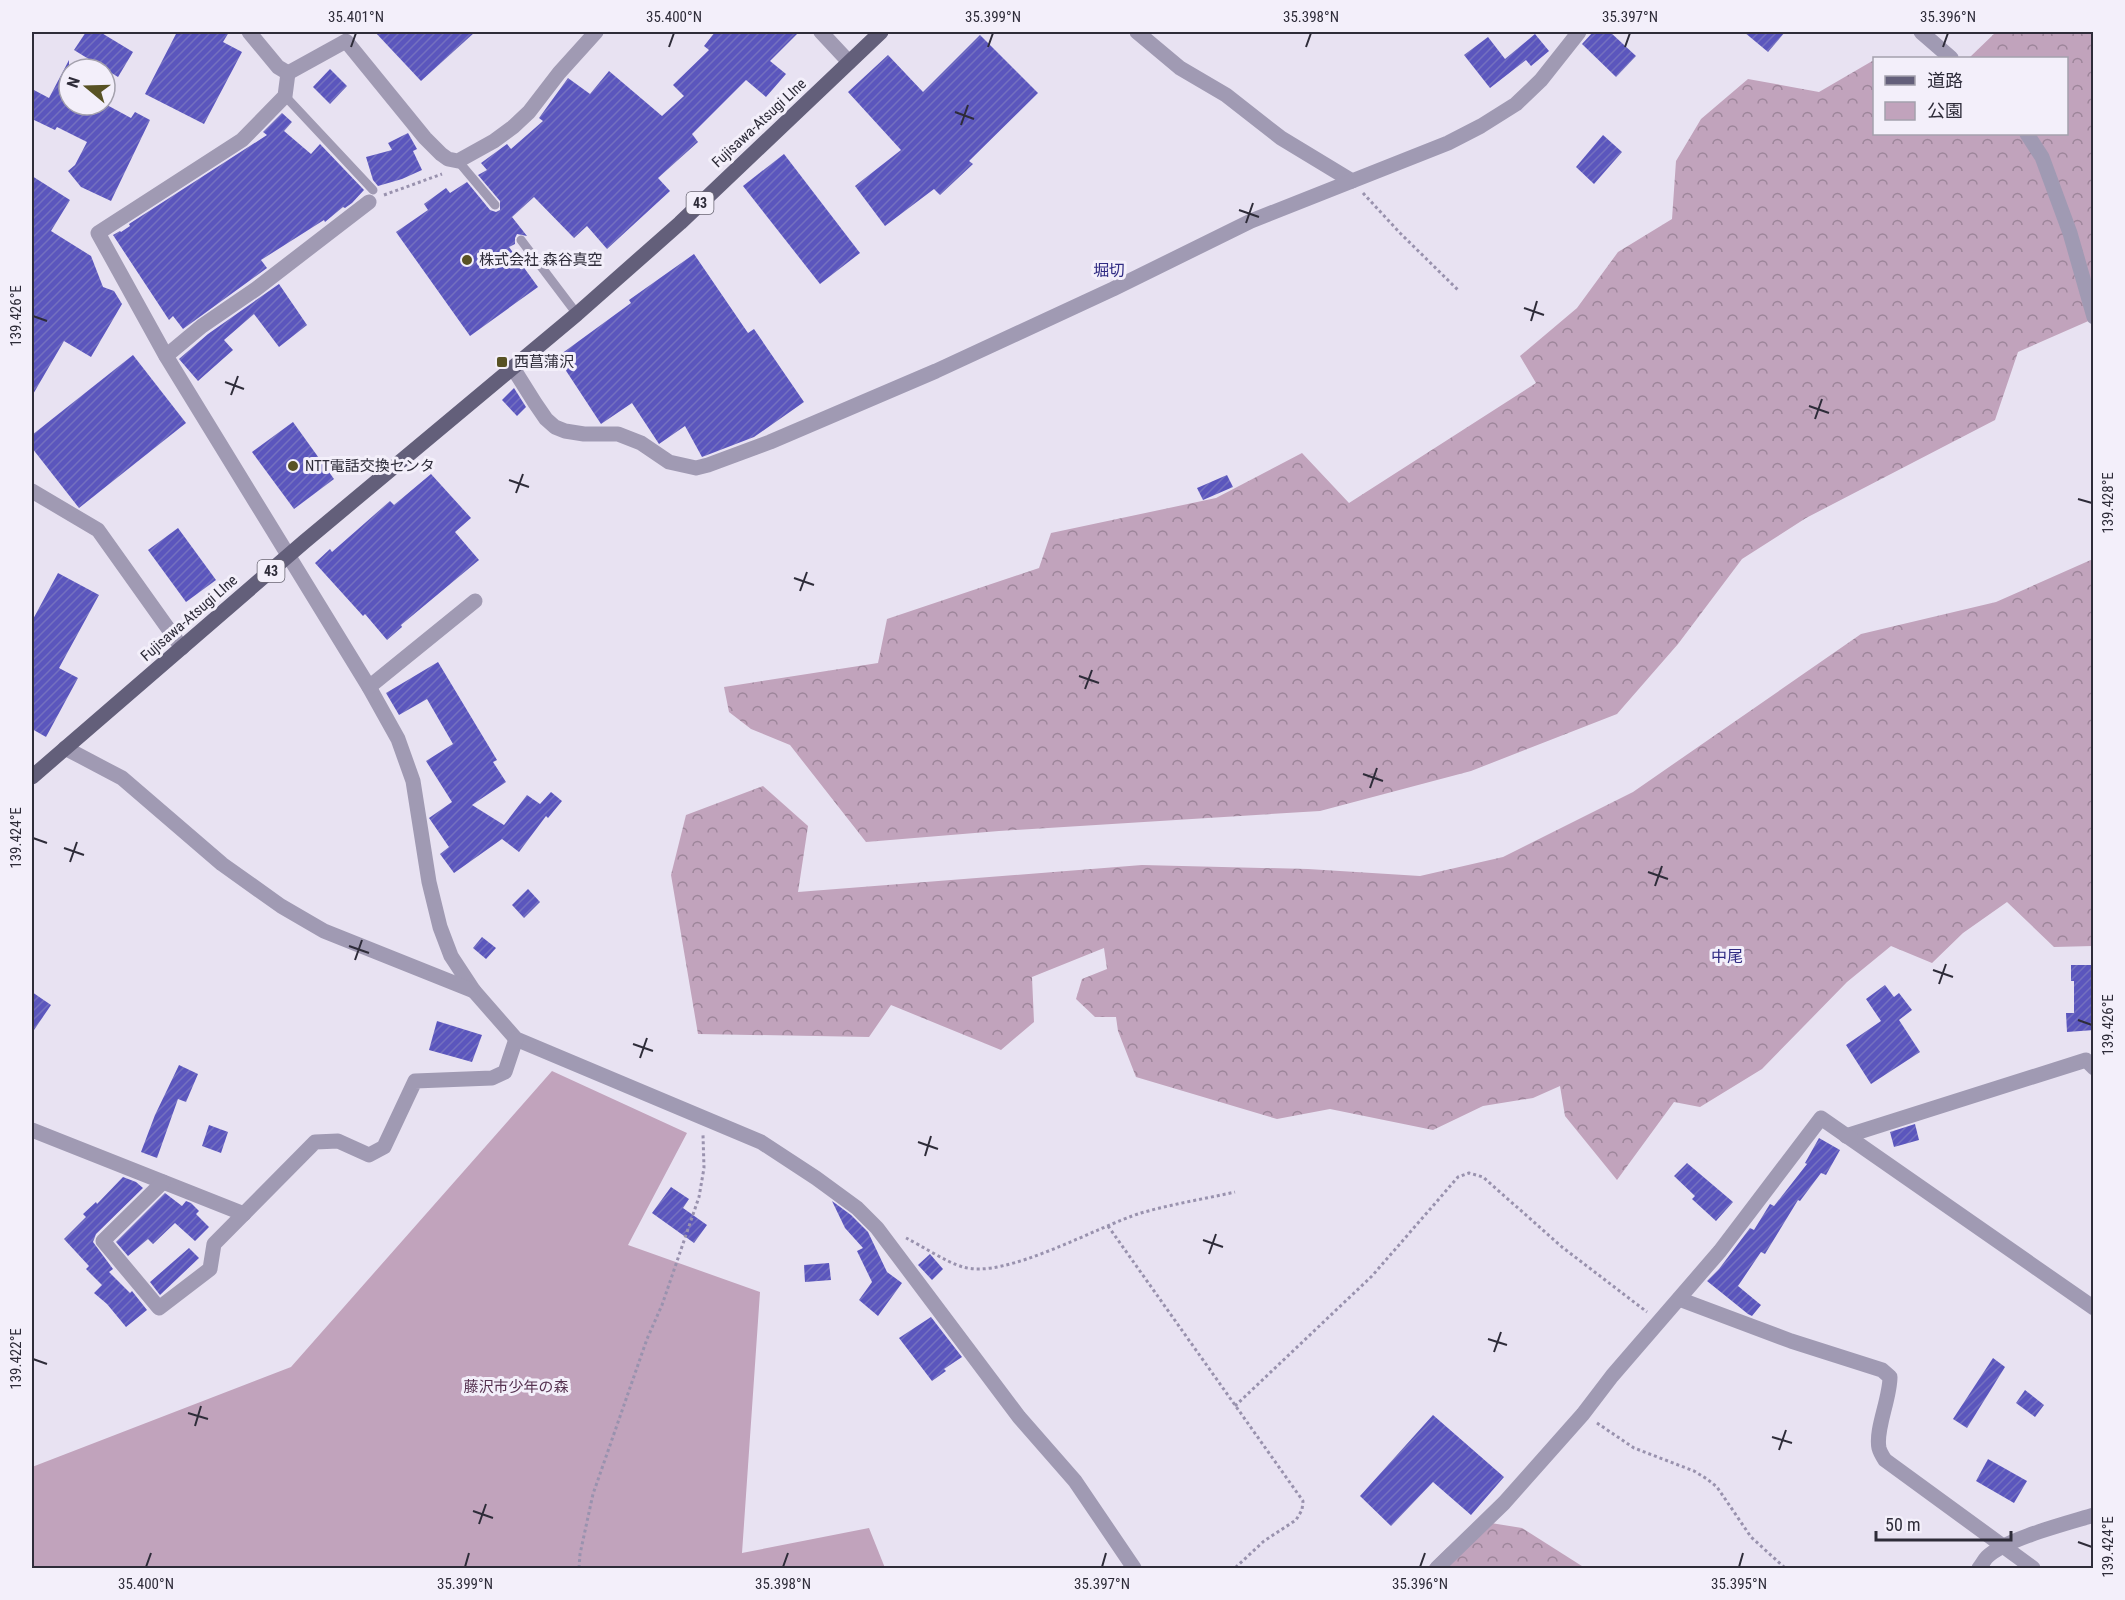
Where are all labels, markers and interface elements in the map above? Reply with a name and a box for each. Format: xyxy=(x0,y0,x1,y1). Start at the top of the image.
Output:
text: 35.401°N xyxy=(328,8,384,26)
text: 35.400°N xyxy=(646,8,702,26)
text: 35.399°N xyxy=(965,8,1021,26)
text: 35.398°N xyxy=(1283,8,1339,26)
text: 35.397°N xyxy=(1602,8,1658,26)
text: 35.396°N xyxy=(1920,8,1976,26)
north arrow xyxy=(57,57,117,117)
legend xyxy=(1873,57,2068,135)
text: 道路 xyxy=(1927,70,1963,91)
text: N xyxy=(63,75,84,90)
street label: Fujisawa-Atsugi LIne xyxy=(708,75,810,171)
text: 公園 xyxy=(1927,100,1963,121)
road number: 43 xyxy=(686,192,714,214)
place label: 株式会社 森谷真空 xyxy=(479,251,602,269)
marker: 株式会社 森谷真空 xyxy=(460,253,474,267)
district label: 堀切 xyxy=(1093,261,1125,280)
text: 139.426°E xyxy=(7,285,25,347)
place label: 西菖蒲沢 xyxy=(514,353,574,371)
marker: 西菖蒲沢 xyxy=(495,355,509,369)
place label: NTT電話交換センタ xyxy=(305,457,435,475)
marker: NTT電話交換センタ xyxy=(286,459,300,473)
text: 139.428°E xyxy=(2099,472,2117,534)
road number: 43 xyxy=(258,560,284,582)
street label: Fujisawa-Atsugi LIne xyxy=(137,571,241,665)
text: 139.424°E xyxy=(7,807,25,869)
district label: 中尾 xyxy=(1711,947,1743,966)
text: 139.426°E xyxy=(2099,994,2117,1056)
text: 139.422°E xyxy=(7,1328,25,1390)
park label: 藤沢市少年の森 xyxy=(463,1378,569,1396)
scale bar xyxy=(1876,1504,2011,1542)
text: 50 m xyxy=(1885,1514,1920,1535)
text: 139.424°E xyxy=(2099,1516,2117,1578)
text: 35.400°N xyxy=(118,1575,174,1593)
text: 35.399°N xyxy=(437,1575,493,1593)
text: 35.398°N xyxy=(755,1575,811,1593)
text: 35.397°N xyxy=(1074,1575,1130,1593)
text: 35.396°N xyxy=(1392,1575,1448,1593)
text: 35.395°N xyxy=(1711,1575,1767,1593)

